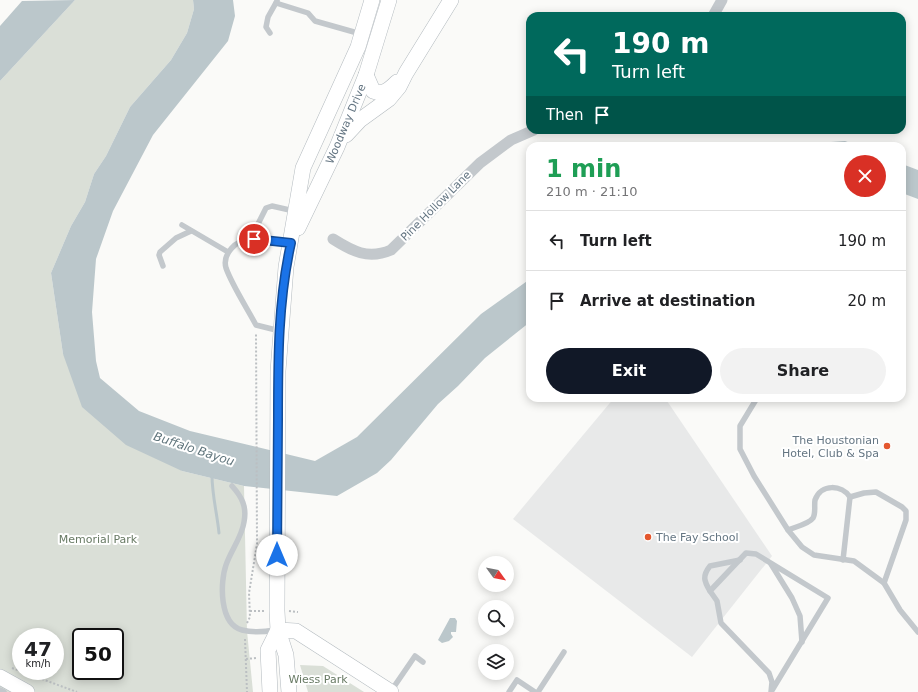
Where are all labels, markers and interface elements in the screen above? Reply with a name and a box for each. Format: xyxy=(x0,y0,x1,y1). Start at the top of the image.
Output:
text: 190 m xyxy=(612,27,709,60)
icon: left xyxy=(546,28,598,80)
text: Turn left xyxy=(612,61,685,82)
street label: Woodway Drive xyxy=(323,82,369,166)
icon: arrive xyxy=(591,104,613,126)
text: Then xyxy=(546,106,583,124)
text: 1 min xyxy=(546,155,621,183)
button: close xyxy=(844,155,886,197)
street label: Pine Hollow Lane xyxy=(398,168,474,244)
text: 210 m · 21:10 xyxy=(546,184,637,199)
pin xyxy=(237,222,271,256)
icon: arrive xyxy=(243,228,265,250)
icon: left xyxy=(546,230,568,252)
text: Turn left xyxy=(580,232,652,250)
text: 190 m xyxy=(838,232,886,250)
icon: arrive xyxy=(546,290,568,312)
text: Arrive at destination xyxy=(580,292,755,310)
text: 20 m xyxy=(848,292,886,310)
button: Exit xyxy=(546,348,712,394)
button: Share xyxy=(720,348,886,394)
water label: Buffalo Bayou xyxy=(152,429,236,469)
place label: The Houstonian Hotel, Club & Spa xyxy=(782,434,879,460)
marker: The Houstonian Hotel, Club & Spa xyxy=(882,441,892,451)
place label: The Fay School xyxy=(655,531,739,544)
marker: The Fay School xyxy=(643,532,653,542)
park label: Memorial Park xyxy=(59,533,138,546)
position arrow xyxy=(256,534,298,576)
north arrow xyxy=(478,556,514,592)
map controls xyxy=(478,556,514,680)
button: search xyxy=(478,600,514,636)
speed limit sign: 50 xyxy=(72,628,124,680)
text: 47 xyxy=(24,637,52,661)
button: layers xyxy=(478,644,514,680)
text: km/h xyxy=(25,658,51,669)
park label: Wiess Park xyxy=(288,673,348,686)

